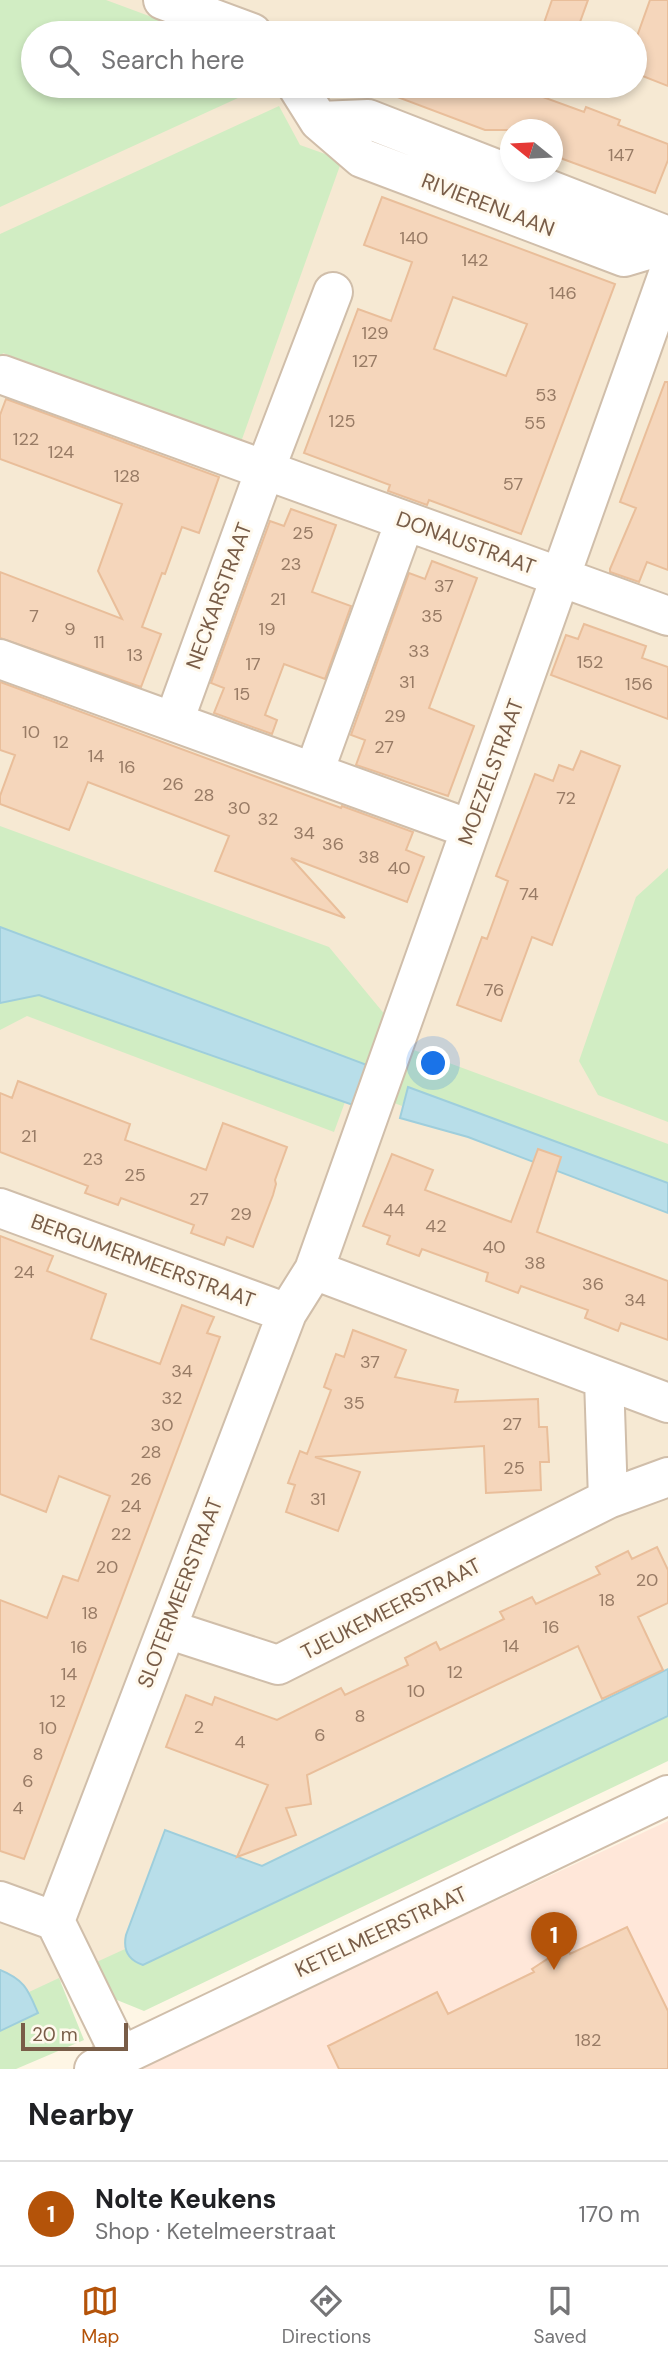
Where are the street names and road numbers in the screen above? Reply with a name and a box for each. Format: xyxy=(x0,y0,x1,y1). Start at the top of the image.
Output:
street label: RIVIERENLAAN xyxy=(417,167,559,243)
street label: DONAUSTRAAT xyxy=(392,505,540,581)
street label: NECKARSTRAAT xyxy=(179,519,259,673)
street label: MOEZELSTRAAT xyxy=(452,695,530,849)
street label: BERGUMERMEERSTRAAT xyxy=(27,1207,259,1315)
street label: SLOTERMEERSTRAAT xyxy=(131,1494,229,1692)
street label: TJEUKEMEERSTRAAT xyxy=(296,1551,486,1666)
street label: KETELMEERSTRAAT xyxy=(290,1880,472,1984)

